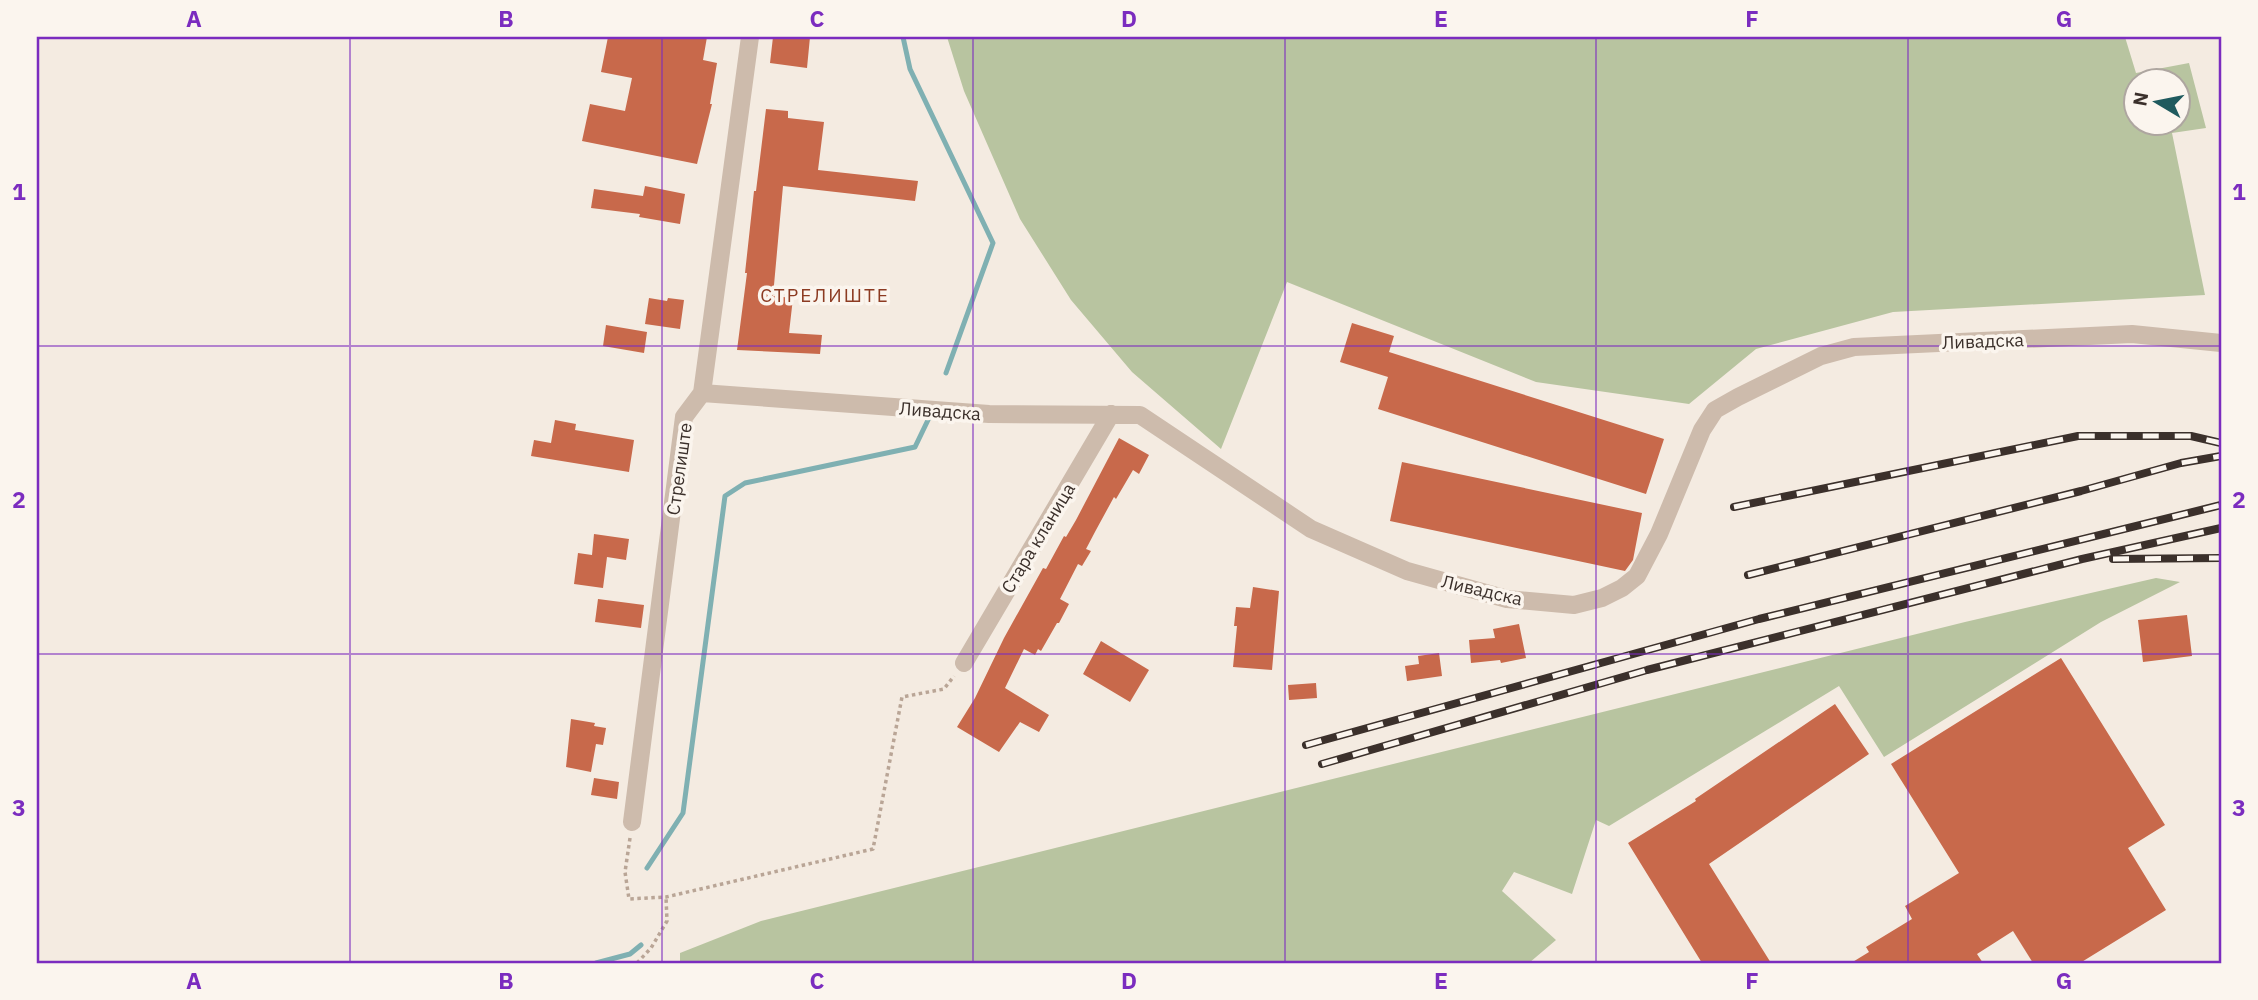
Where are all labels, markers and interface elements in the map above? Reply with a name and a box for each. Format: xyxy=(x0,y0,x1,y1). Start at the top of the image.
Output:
text: A xyxy=(186,3,202,33)
text: B xyxy=(498,3,514,33)
text: C xyxy=(810,3,825,33)
text: D xyxy=(1121,3,1137,33)
text: E xyxy=(1434,3,1448,33)
text: F xyxy=(1745,3,1759,33)
text: G xyxy=(2056,3,2072,33)
north arrow xyxy=(2122,66,2192,136)
text: N xyxy=(2127,90,2153,108)
text: 1 xyxy=(12,176,26,206)
text: 1 xyxy=(2232,176,2246,206)
district label: СТРЕЛИШТЕ xyxy=(760,283,890,307)
street label: Ливадска xyxy=(1942,328,2025,354)
street label: Ливадска xyxy=(898,397,982,425)
street label: Стрелиште xyxy=(661,421,697,517)
street label: Стара кланица xyxy=(996,478,1080,597)
text: 2 xyxy=(12,484,26,514)
text: 2 xyxy=(2232,484,2246,514)
street label: Ливадска xyxy=(1439,570,1525,611)
text: 3 xyxy=(12,792,26,822)
text: 3 xyxy=(2232,792,2246,822)
text: A xyxy=(186,965,202,995)
text: B xyxy=(498,965,514,995)
text: C xyxy=(810,965,825,995)
text: D xyxy=(1121,965,1137,995)
text: E xyxy=(1434,965,1448,995)
text: F xyxy=(1745,965,1759,995)
text: G xyxy=(2056,965,2072,995)

